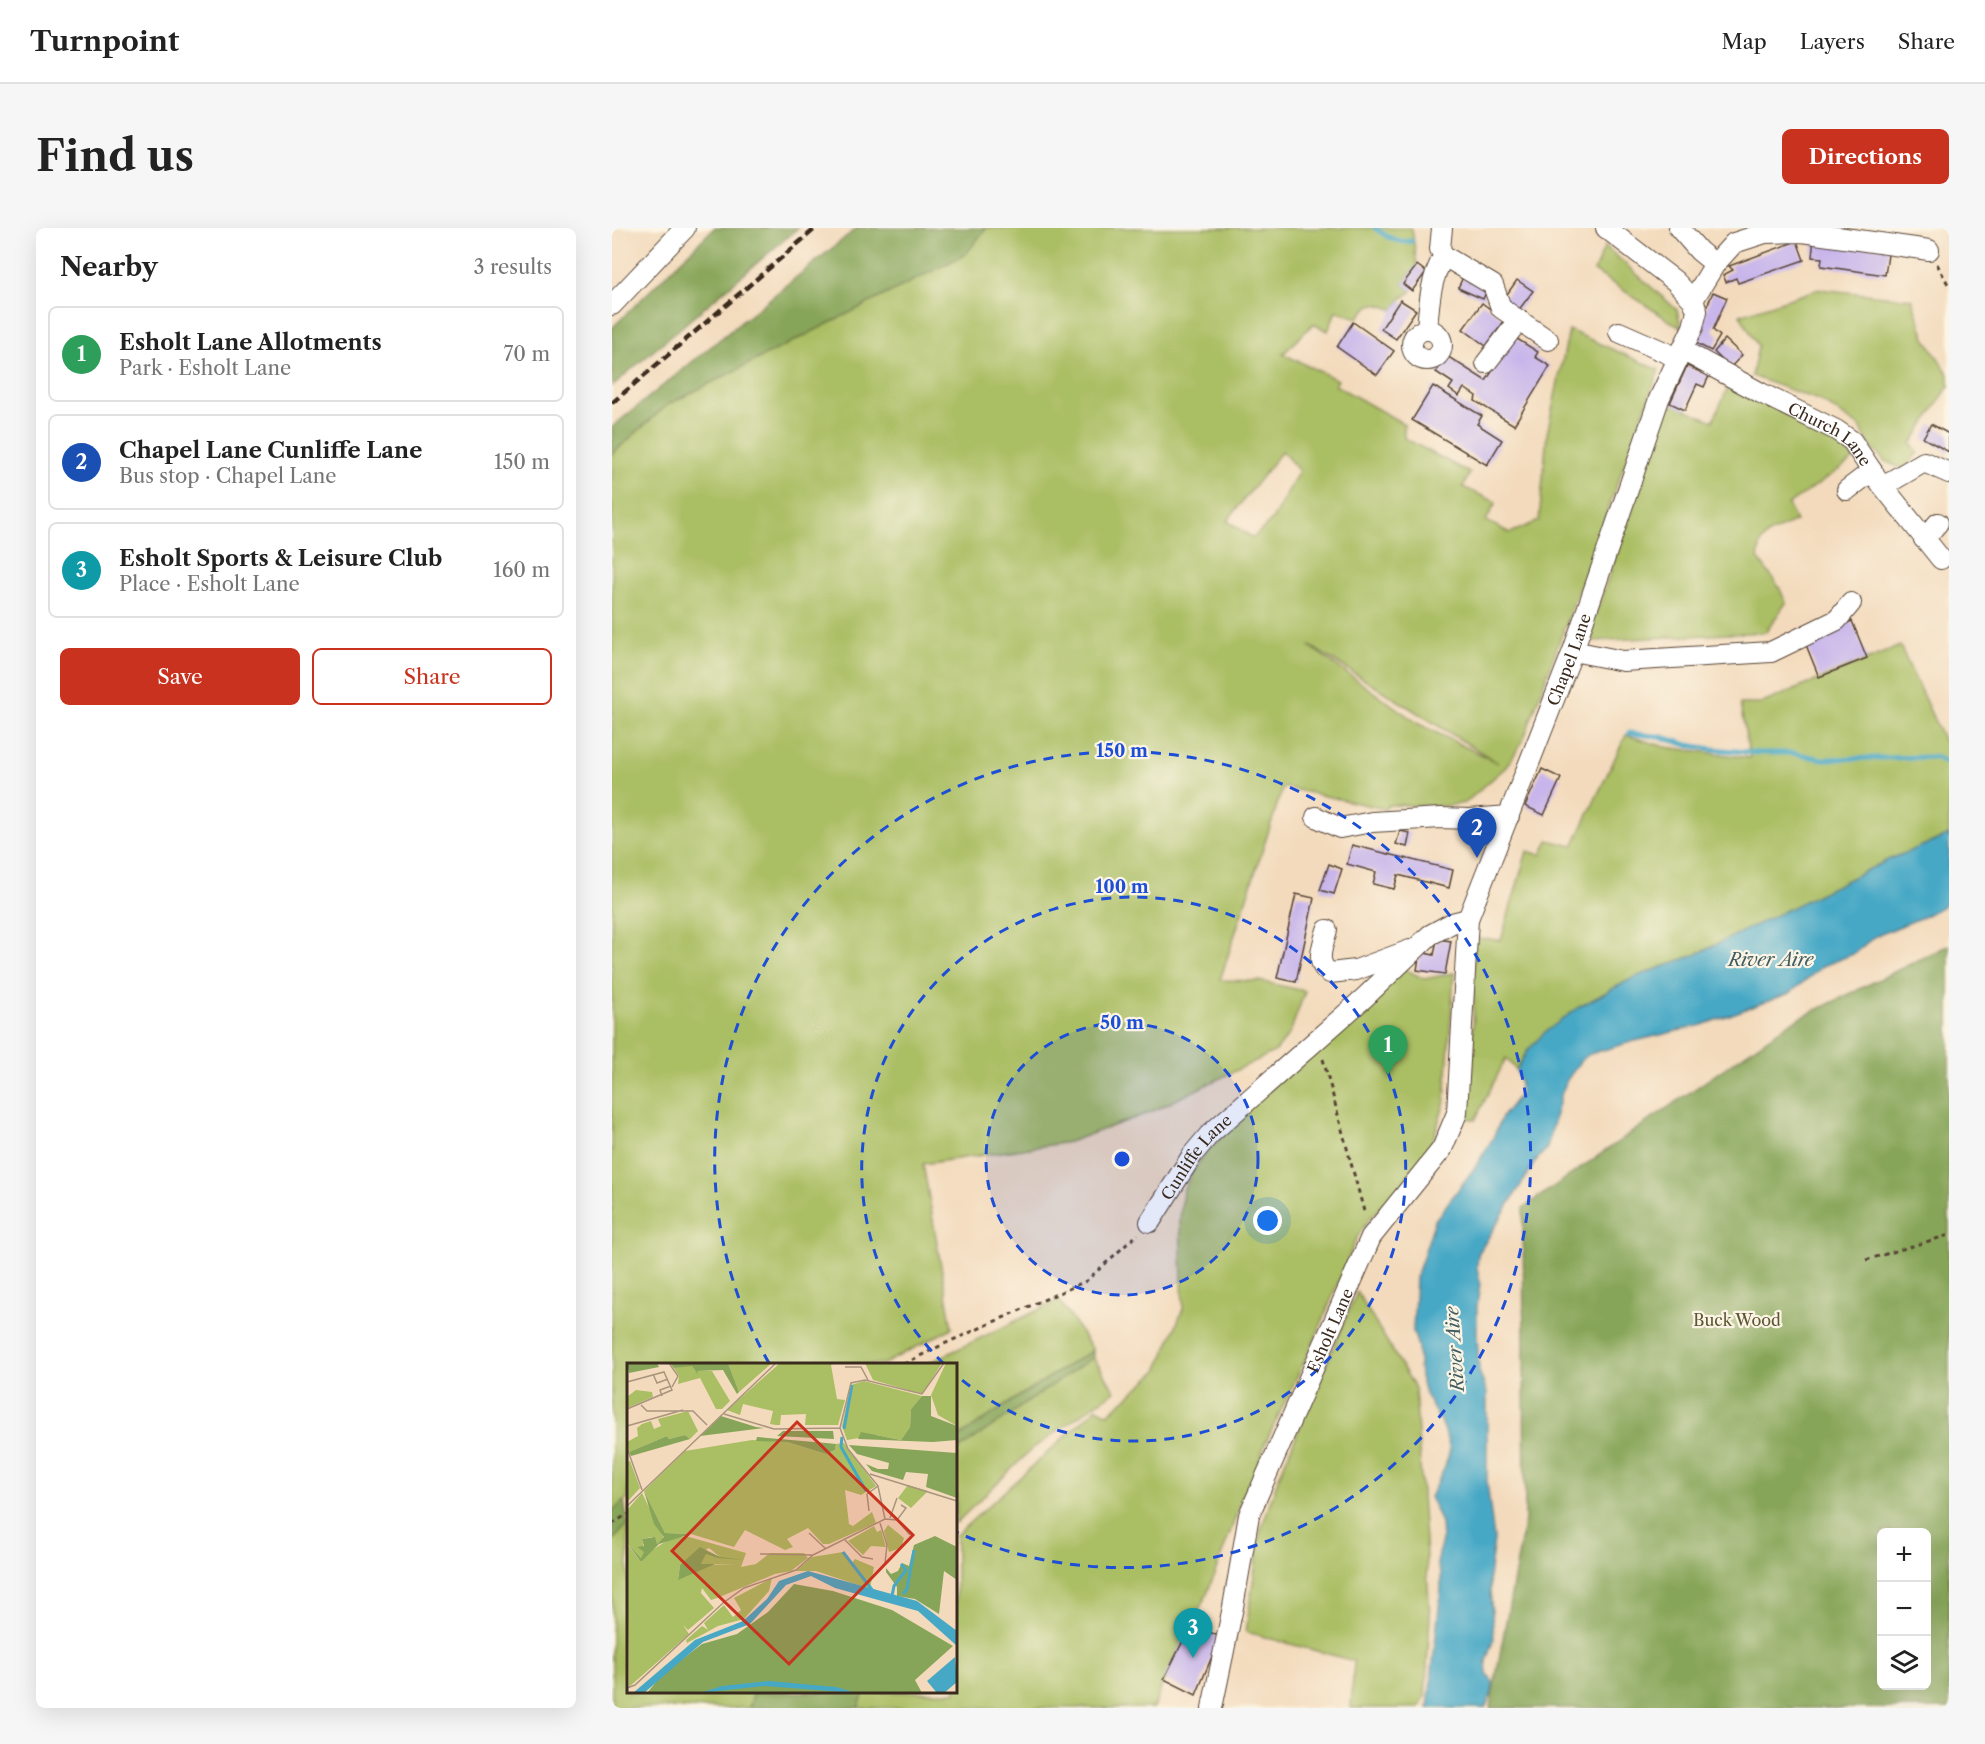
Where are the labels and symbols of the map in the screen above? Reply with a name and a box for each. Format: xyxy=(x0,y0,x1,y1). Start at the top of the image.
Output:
street label: Church Lane xyxy=(1785,398,1876,470)
street label: Chapel Lane xyxy=(1543,611,1595,708)
text: 150 m xyxy=(1096,740,1148,762)
pin: 2 xyxy=(1458,808,1496,858)
text: 100 m xyxy=(1095,876,1149,898)
water label: River Aire xyxy=(1726,949,1815,971)
text: 50 m xyxy=(1100,1012,1144,1034)
pin: 1 xyxy=(1368,1026,1408,1075)
street label: Cunliffe Lane xyxy=(1157,1110,1236,1204)
centre of rings xyxy=(1112,1149,1132,1169)
your location xyxy=(1253,1206,1282,1235)
street label: Esholt Lane xyxy=(1303,1285,1357,1376)
water label: River Aire xyxy=(1441,1304,1469,1394)
park label: Buck Wood xyxy=(1693,1310,1781,1330)
inset map xyxy=(627,1363,957,1693)
pin: 3 xyxy=(1174,1608,1212,1658)

